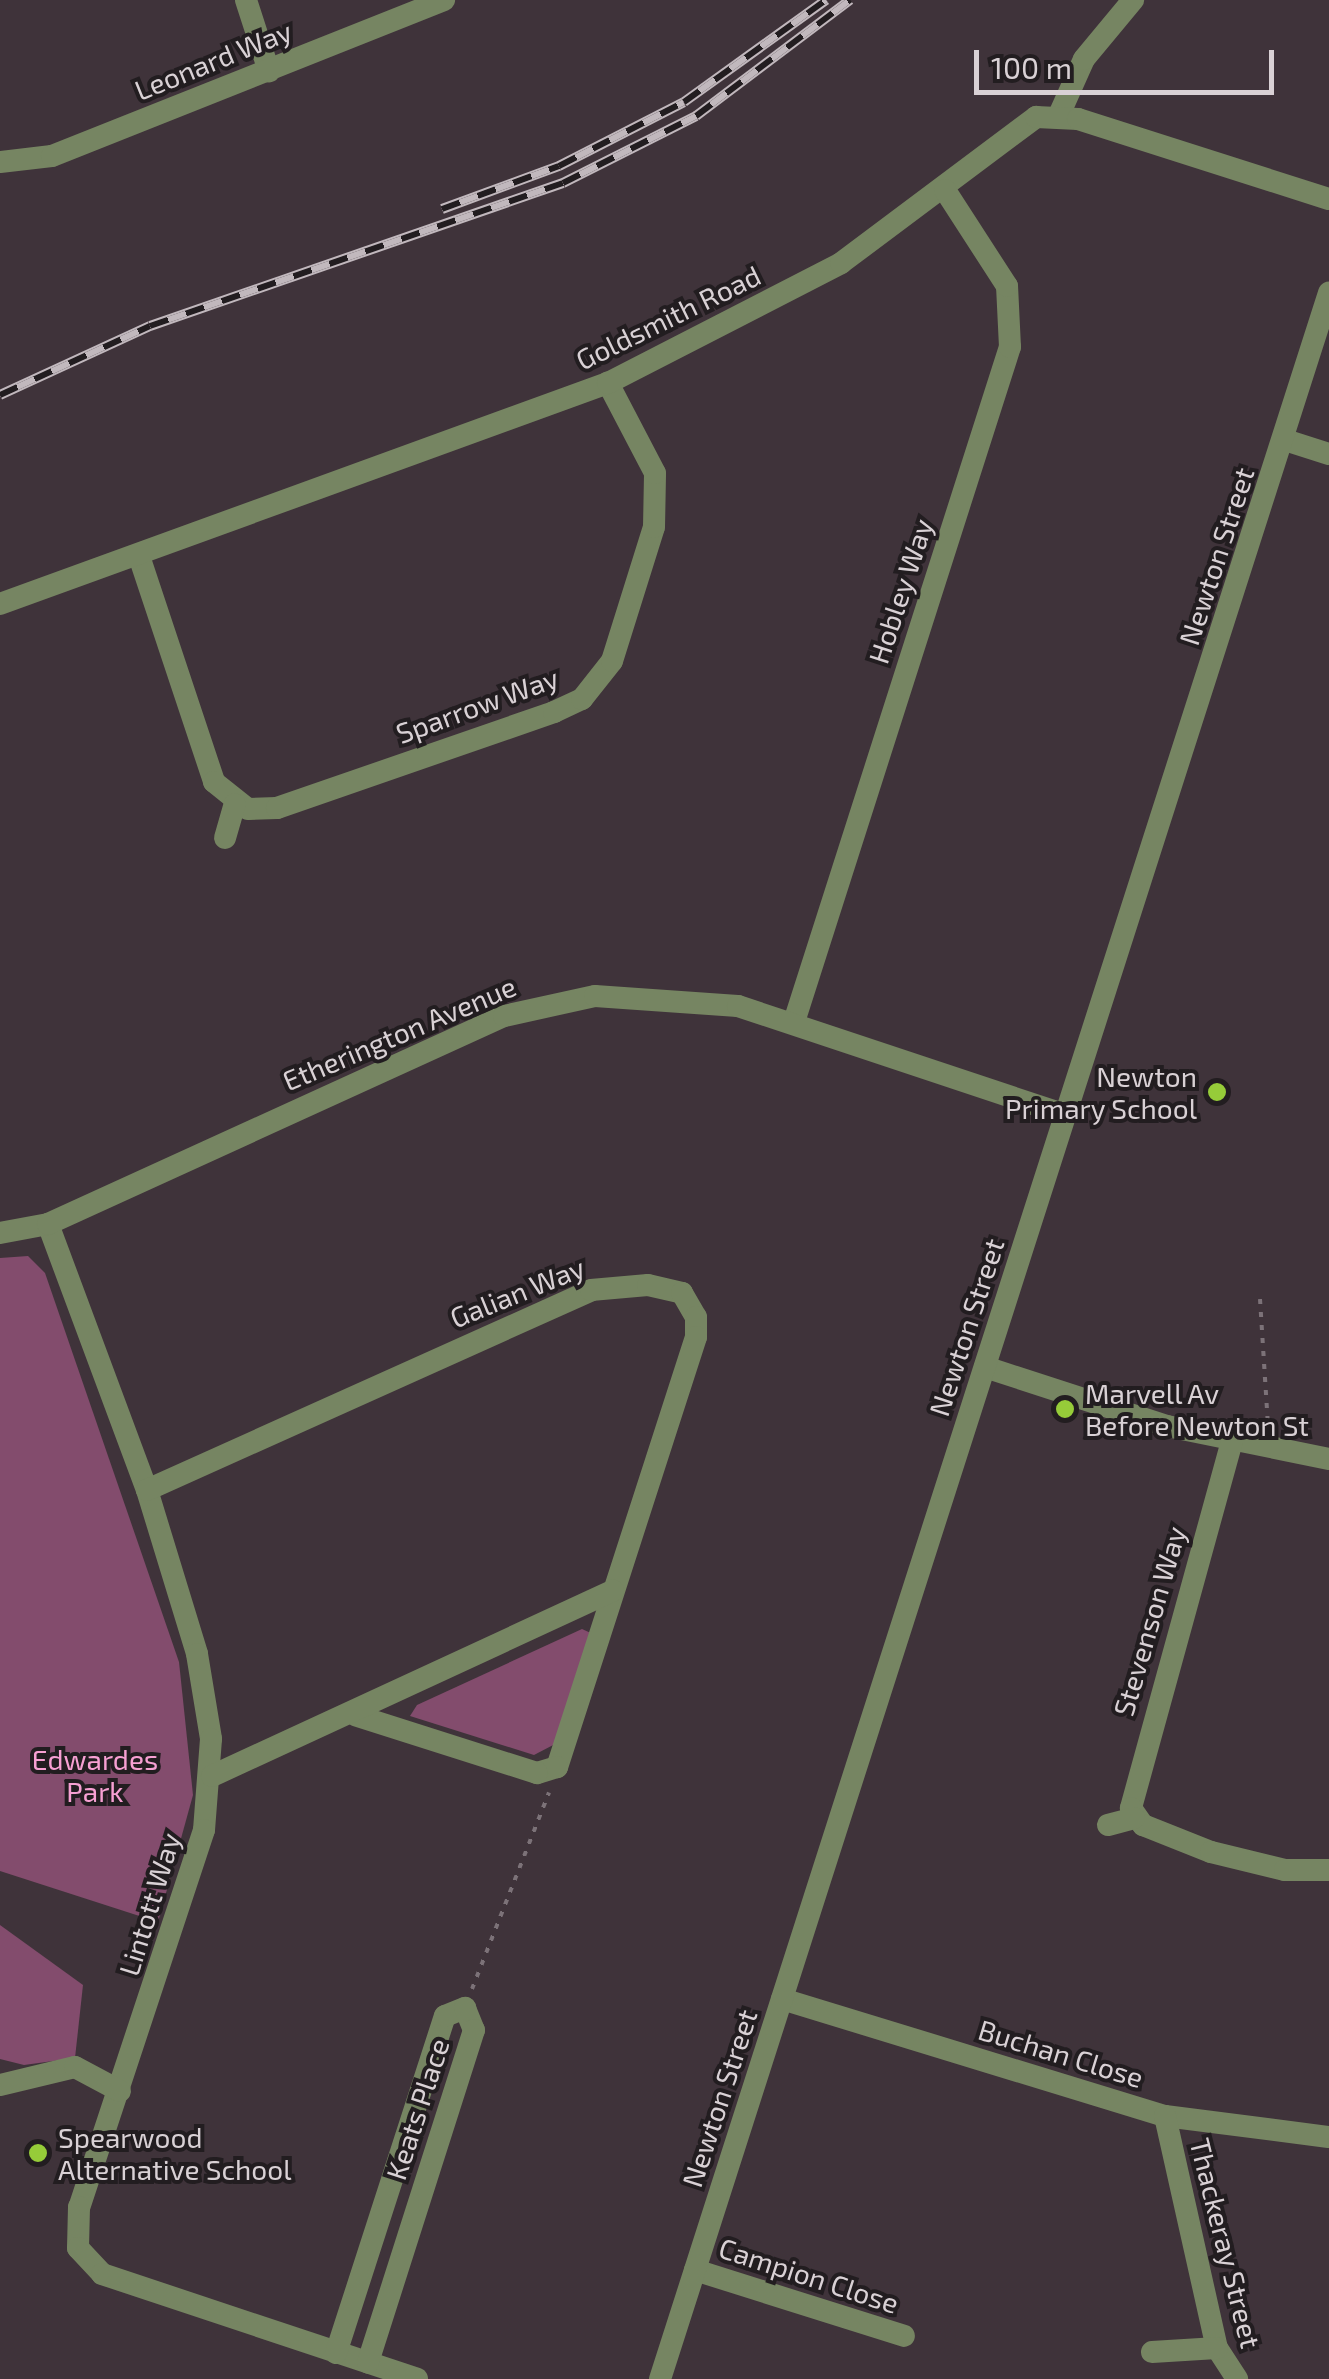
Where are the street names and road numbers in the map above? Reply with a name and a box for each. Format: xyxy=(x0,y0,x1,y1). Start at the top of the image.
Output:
street label: Leonard Way xyxy=(129,13,297,107)
street label: Goldsmith Road xyxy=(570,258,766,376)
street label: Newton Street xyxy=(1171,463,1261,649)
street label: Hobley Way xyxy=(861,514,939,668)
street label: Sparrow Way xyxy=(391,660,563,750)
street label: Etherington Avenue xyxy=(277,969,521,1097)
street label: Newton Street xyxy=(921,1234,1011,1420)
street label: Galian Way xyxy=(445,1250,589,1334)
street label: Stevenson Way xyxy=(1106,1522,1192,1720)
street label: Lintott Way xyxy=(111,1828,187,1980)
street label: Newton Street xyxy=(674,2005,764,2191)
street label: Buchan Close xyxy=(975,2012,1147,2094)
street label: Keats Place xyxy=(378,2034,456,2184)
street label: Thackeray Street xyxy=(1184,2134,1268,2352)
street label: Campion Close xyxy=(715,2230,903,2320)

